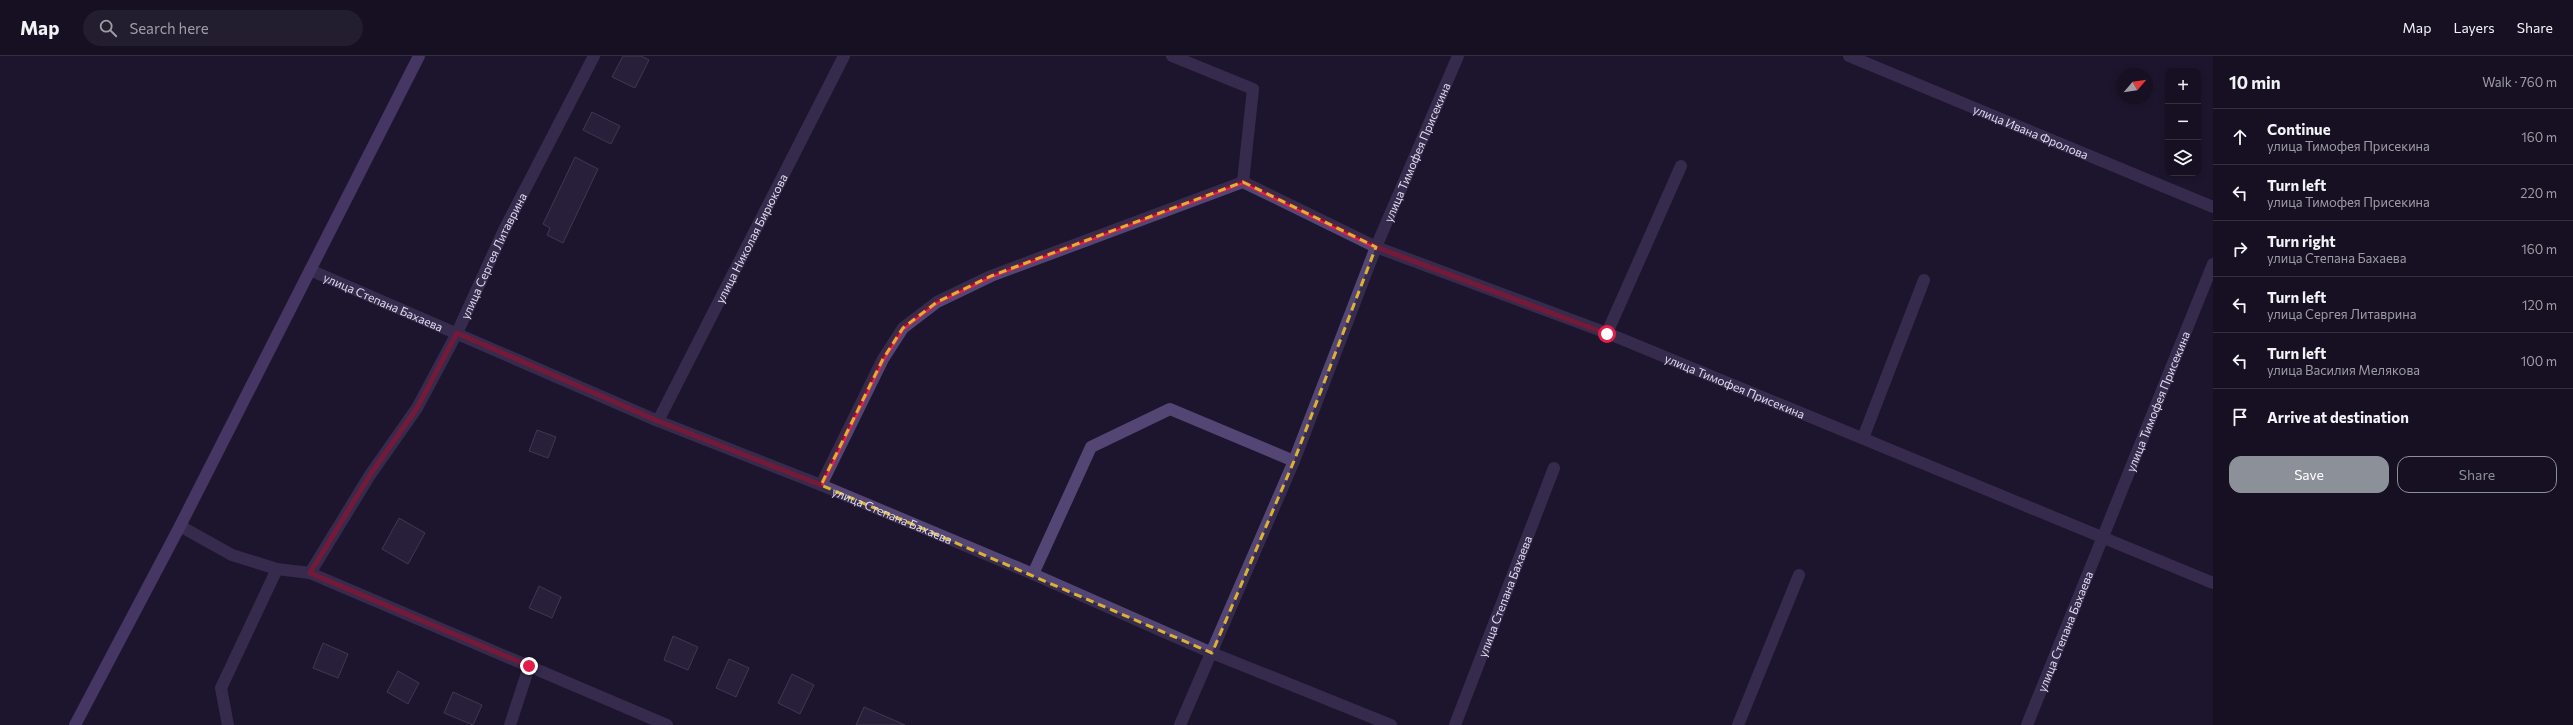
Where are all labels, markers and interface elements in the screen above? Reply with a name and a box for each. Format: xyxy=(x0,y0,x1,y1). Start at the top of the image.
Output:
search box xyxy=(83,10,363,46)
text: Map xyxy=(20,16,59,39)
icon: search xyxy=(97,17,119,39)
text: Search here xyxy=(129,19,209,37)
text: Map xyxy=(2403,19,2431,36)
text: Layers xyxy=(2453,19,2495,36)
text: Share xyxy=(2517,19,2553,36)
north arrow xyxy=(2117,68,2153,104)
map controls xyxy=(2165,68,2201,176)
button: + xyxy=(2165,68,2201,104)
text: 10 min xyxy=(2229,72,2281,93)
text: Walk · 760 m xyxy=(2482,74,2557,90)
street label: улица Тимофея Присекина xyxy=(1381,80,1453,224)
street label: улица Ивана Фролова xyxy=(1971,101,2091,162)
button: − xyxy=(2165,104,2201,140)
text: Continue xyxy=(2267,120,2331,138)
icon: ahead xyxy=(2229,126,2251,148)
text: 160 m xyxy=(2521,129,2557,145)
text: улица Тимофея Присекина xyxy=(2267,138,2430,154)
button: layers xyxy=(2165,140,2201,176)
street label: улица Николая Бирюкова xyxy=(712,171,790,305)
text: Turn left xyxy=(2267,176,2326,194)
icon: left xyxy=(2229,182,2251,204)
text: 220 m xyxy=(2520,185,2557,201)
street label: улица Сергея Литаврина xyxy=(457,190,529,321)
text: улица Тимофея Присекина xyxy=(2267,194,2430,210)
text: Turn right xyxy=(2267,232,2336,250)
icon: right xyxy=(2229,238,2251,260)
text: 160 m xyxy=(2521,241,2557,257)
text: улица Степана Бахаева xyxy=(2267,250,2406,266)
street label: улица Степана Бахаева xyxy=(321,270,445,334)
text: Turn left xyxy=(2267,288,2326,306)
icon: left xyxy=(2229,294,2251,316)
text: 120 m xyxy=(2522,297,2557,313)
text: улица Сергея Литаврина xyxy=(2267,306,2416,322)
route start xyxy=(1598,325,1616,343)
street label: улица Тимофея Присекина xyxy=(2123,329,2192,474)
text: Turn left xyxy=(2267,344,2326,362)
icon: left xyxy=(2229,350,2251,372)
street label: улица Тимофея Присекина xyxy=(1663,351,1807,421)
text: 100 m xyxy=(2521,353,2557,369)
text: улица Василия Мелякова xyxy=(2267,362,2420,378)
icon: arrive xyxy=(2229,406,2251,428)
text: Arrive at destination xyxy=(2267,408,2409,426)
button: Save xyxy=(2229,456,2389,493)
button: Share xyxy=(2397,456,2557,493)
street label: улица Степана Бахаева xyxy=(830,484,955,546)
street label: улица Степана Бахаева xyxy=(1475,534,1534,659)
street label: улица Степана Бахаева xyxy=(2034,569,2095,694)
route end xyxy=(520,657,538,675)

